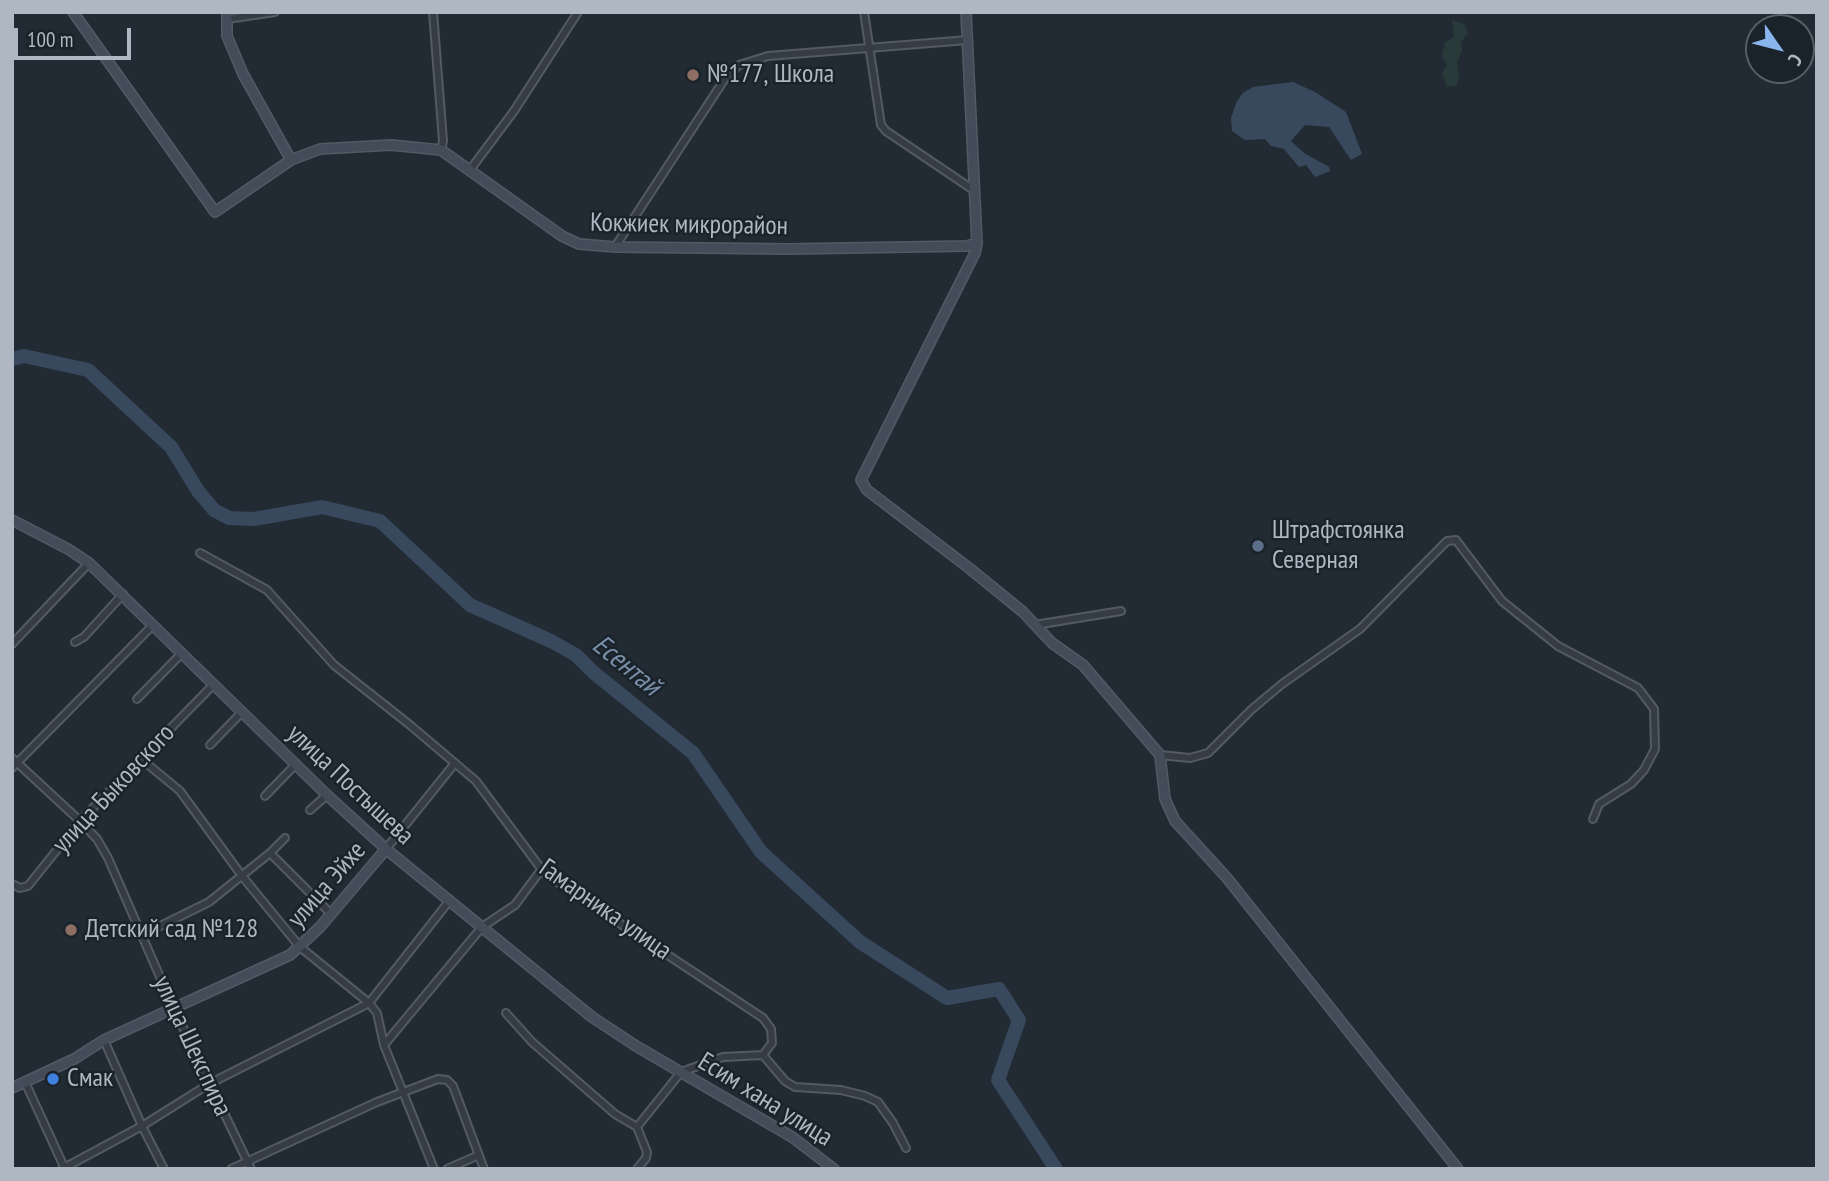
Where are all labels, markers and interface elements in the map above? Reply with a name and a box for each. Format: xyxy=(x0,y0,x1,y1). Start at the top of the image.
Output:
scale bar xyxy=(18,14,135,58)
north arrow xyxy=(1745,14,1815,84)
text: 100 m xyxy=(27,26,73,53)
text: С xyxy=(1783,49,1808,70)
place label: №177, Школа xyxy=(707,59,834,91)
marker: №177, Школа xyxy=(685,67,701,83)
street label: Кокжиек микрорайон xyxy=(590,208,788,242)
place label: Штрафстоянка Северная xyxy=(1272,515,1405,576)
marker: Штрафстоянка Северная xyxy=(1250,538,1266,554)
water label: Есентай xyxy=(585,629,667,703)
street label: улица Быковского xyxy=(46,718,182,860)
street label: улица Постышева xyxy=(280,718,420,852)
street label: улица Эйхе xyxy=(281,836,373,934)
street label: Гамарника улица xyxy=(533,853,677,967)
place label: Детский сад №128 xyxy=(85,914,258,946)
marker: Детский сад №128 xyxy=(63,922,79,938)
street label: улица Шекспира xyxy=(146,971,238,1121)
street label: Есим хана улица xyxy=(692,1046,838,1154)
place label: Смак xyxy=(67,1063,113,1095)
marker: Смак xyxy=(45,1071,61,1087)

